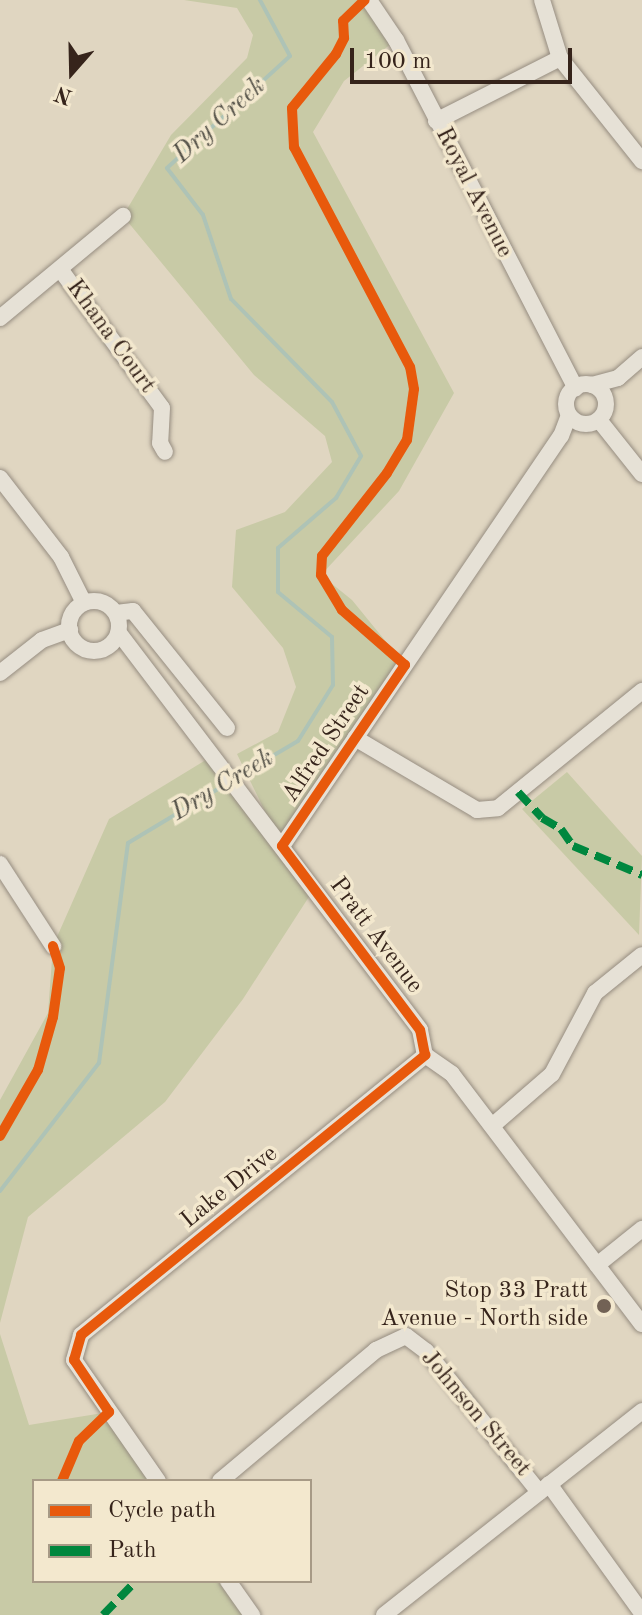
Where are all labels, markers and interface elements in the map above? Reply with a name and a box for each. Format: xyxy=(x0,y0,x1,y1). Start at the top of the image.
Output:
north arrow xyxy=(32,32,112,112)
scale bar xyxy=(354,32,576,82)
text: 100 m xyxy=(364,50,432,74)
water label: Dry Creek xyxy=(167,71,273,171)
text: N xyxy=(52,81,75,108)
street label: Royal Avenue xyxy=(428,123,518,263)
street label: Khana Court xyxy=(59,274,161,400)
street label: Alfred Street xyxy=(277,679,377,809)
water label: Dry Creek xyxy=(166,743,280,829)
street label: Pratt Avenue xyxy=(322,872,428,1000)
street label: Lake Drive xyxy=(176,1140,284,1236)
place label: Stop 33 Pratt Avenue - North side xyxy=(381,1278,588,1334)
marker: Stop 33 Pratt Avenue - North side xyxy=(595,1297,613,1315)
street label: Johnson Street xyxy=(414,1345,536,1483)
legend xyxy=(32,1479,312,1583)
text: Cycle path xyxy=(108,1499,216,1523)
text: Path xyxy=(108,1539,157,1563)

